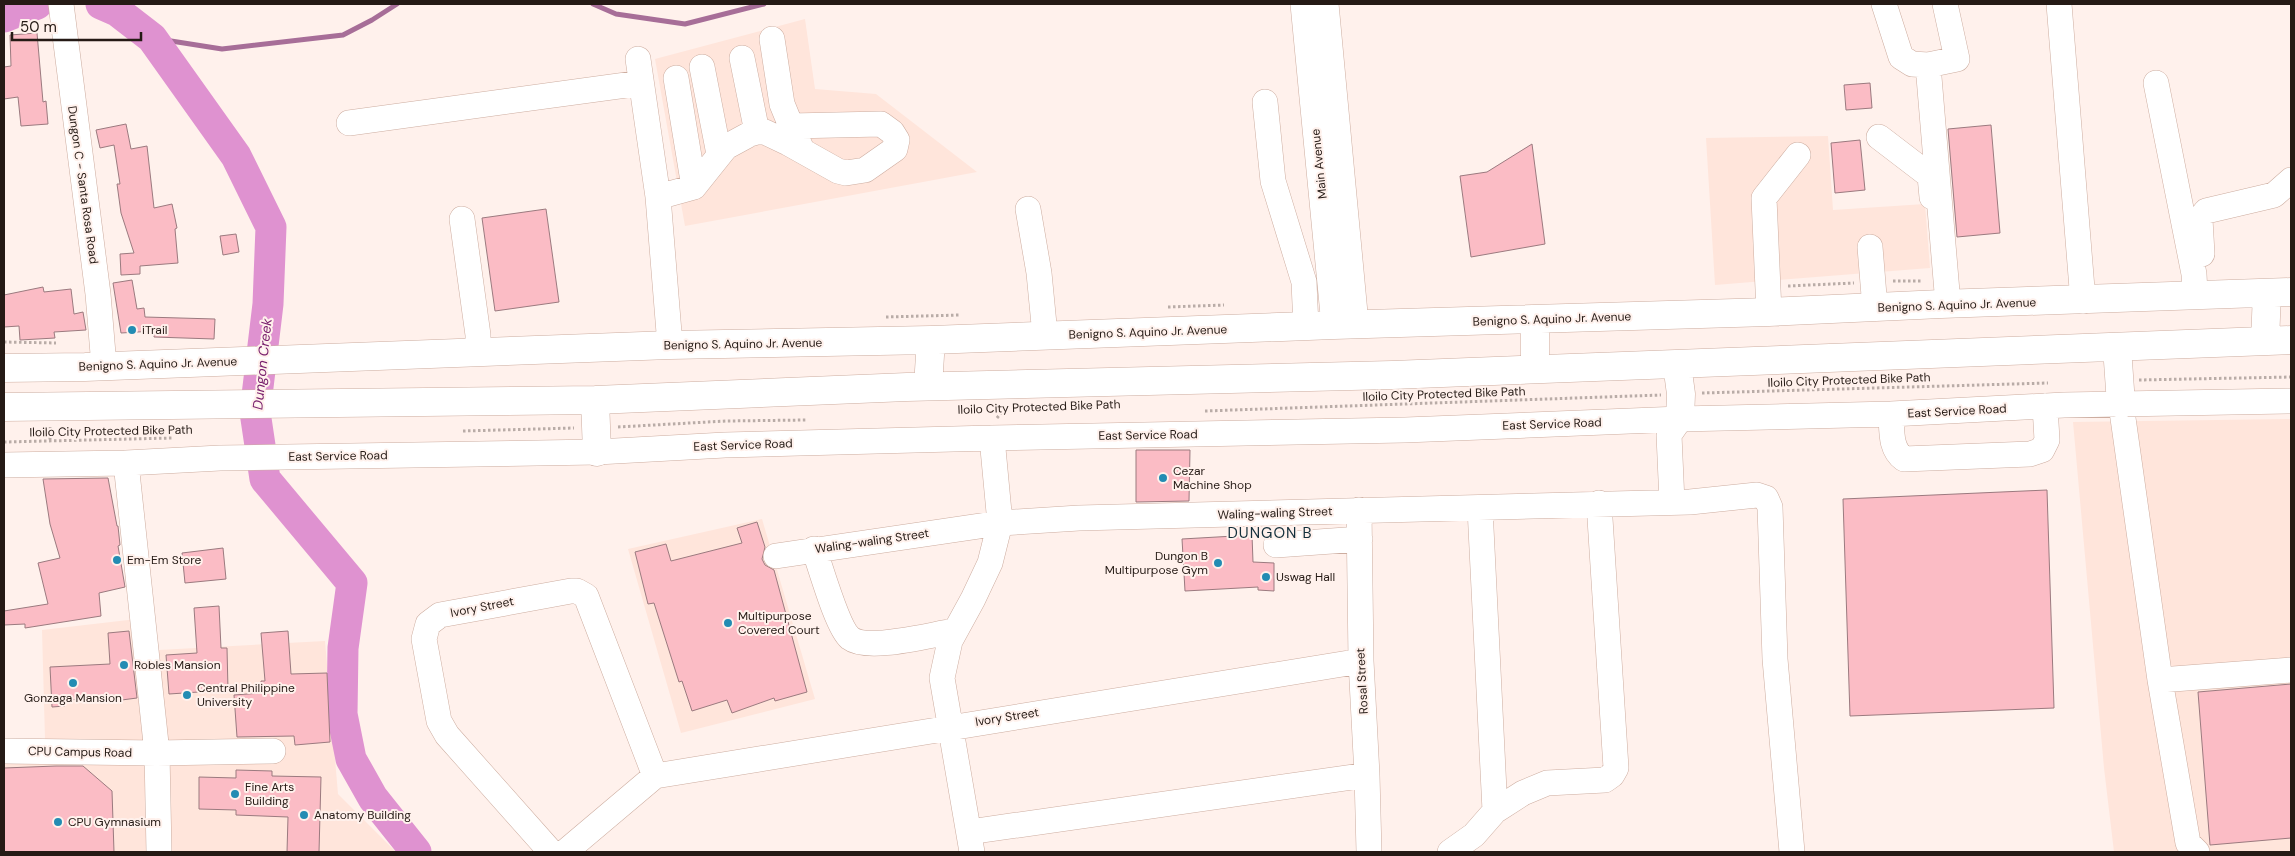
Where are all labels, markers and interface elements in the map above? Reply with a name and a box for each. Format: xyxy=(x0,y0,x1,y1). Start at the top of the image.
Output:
scale bar xyxy=(12,10,141,42)
text: 50 m xyxy=(20,17,57,37)
street label: Dungon C - Santa Rosa Road xyxy=(64,105,102,265)
street label: Main Avenue xyxy=(1307,128,1331,200)
street label: Benigno S. Aquino Jr. Avenue xyxy=(1877,294,2037,316)
street label: Benigno S. Aquino Jr. Avenue xyxy=(1472,308,1632,330)
water label: Dungon Creek xyxy=(248,317,276,411)
street label: Benigno S. Aquino Jr. Avenue xyxy=(1068,321,1228,343)
place label: iTrail xyxy=(142,322,167,338)
marker: iTrail xyxy=(126,324,138,336)
street label: Benigno S. Aquino Jr. Avenue xyxy=(664,335,823,353)
street label: Benigno S. Aquino Jr. Avenue xyxy=(78,353,238,375)
street label: Iloilo City Protected Bike Path xyxy=(1767,369,1931,391)
street label: Iloilo City Protected Bike Path xyxy=(1362,383,1526,405)
street label: Iloilo City Protected Bike Path xyxy=(957,396,1121,418)
street label: East Service Road xyxy=(1907,400,2007,422)
street label: East Service Road xyxy=(1502,414,1602,434)
street label: Iloilo City Protected Bike Path xyxy=(29,422,193,440)
street label: East Service Road xyxy=(1098,426,1198,444)
street label: East Service Road xyxy=(693,435,793,455)
street label: East Service Road xyxy=(288,447,388,465)
place label: Cezar Machine Shop xyxy=(1173,463,1252,493)
marker: Cezar Machine Shop xyxy=(1157,472,1169,484)
street label: Waling-waling Street xyxy=(1217,503,1333,523)
district label: DUNGON B xyxy=(1228,523,1312,543)
street label: Waling-waling Street xyxy=(814,525,930,557)
place label: Dungon B Multipurpose Gym xyxy=(1105,548,1208,578)
place label: Em-Em Store xyxy=(127,552,201,568)
marker: Em-Em Store xyxy=(111,554,123,566)
marker: Dungon B Multipurpose Gym xyxy=(1212,557,1224,569)
place label: Uswag Hall xyxy=(1276,569,1335,585)
marker: Uswag Hall xyxy=(1260,571,1272,583)
street label: Ivory Street xyxy=(449,593,515,621)
place label: Multipurpose Covered Court xyxy=(738,608,820,638)
marker: Multipurpose Covered Court xyxy=(722,617,734,629)
street label: Rosal Street xyxy=(1352,647,1372,715)
place label: Robles Mansion xyxy=(134,657,221,673)
marker: Robles Mansion xyxy=(118,659,130,671)
marker: Gonzaga Mansion xyxy=(67,677,79,689)
place label: Central Philippine University xyxy=(197,680,295,710)
marker: Central Philippine University xyxy=(181,689,193,701)
place label: Gonzaga Mansion xyxy=(24,690,122,706)
street label: Ivory Street xyxy=(974,704,1040,730)
street label: CPU Campus Road xyxy=(28,743,132,761)
place label: Fine Arts Building xyxy=(245,779,294,809)
marker: Fine Arts Building xyxy=(229,788,241,800)
place label: Anatomy Building xyxy=(314,807,411,823)
marker: Anatomy Building xyxy=(298,809,310,821)
place label: CPU Gymnasium xyxy=(68,814,161,830)
marker: CPU Gymnasium xyxy=(52,816,64,828)

